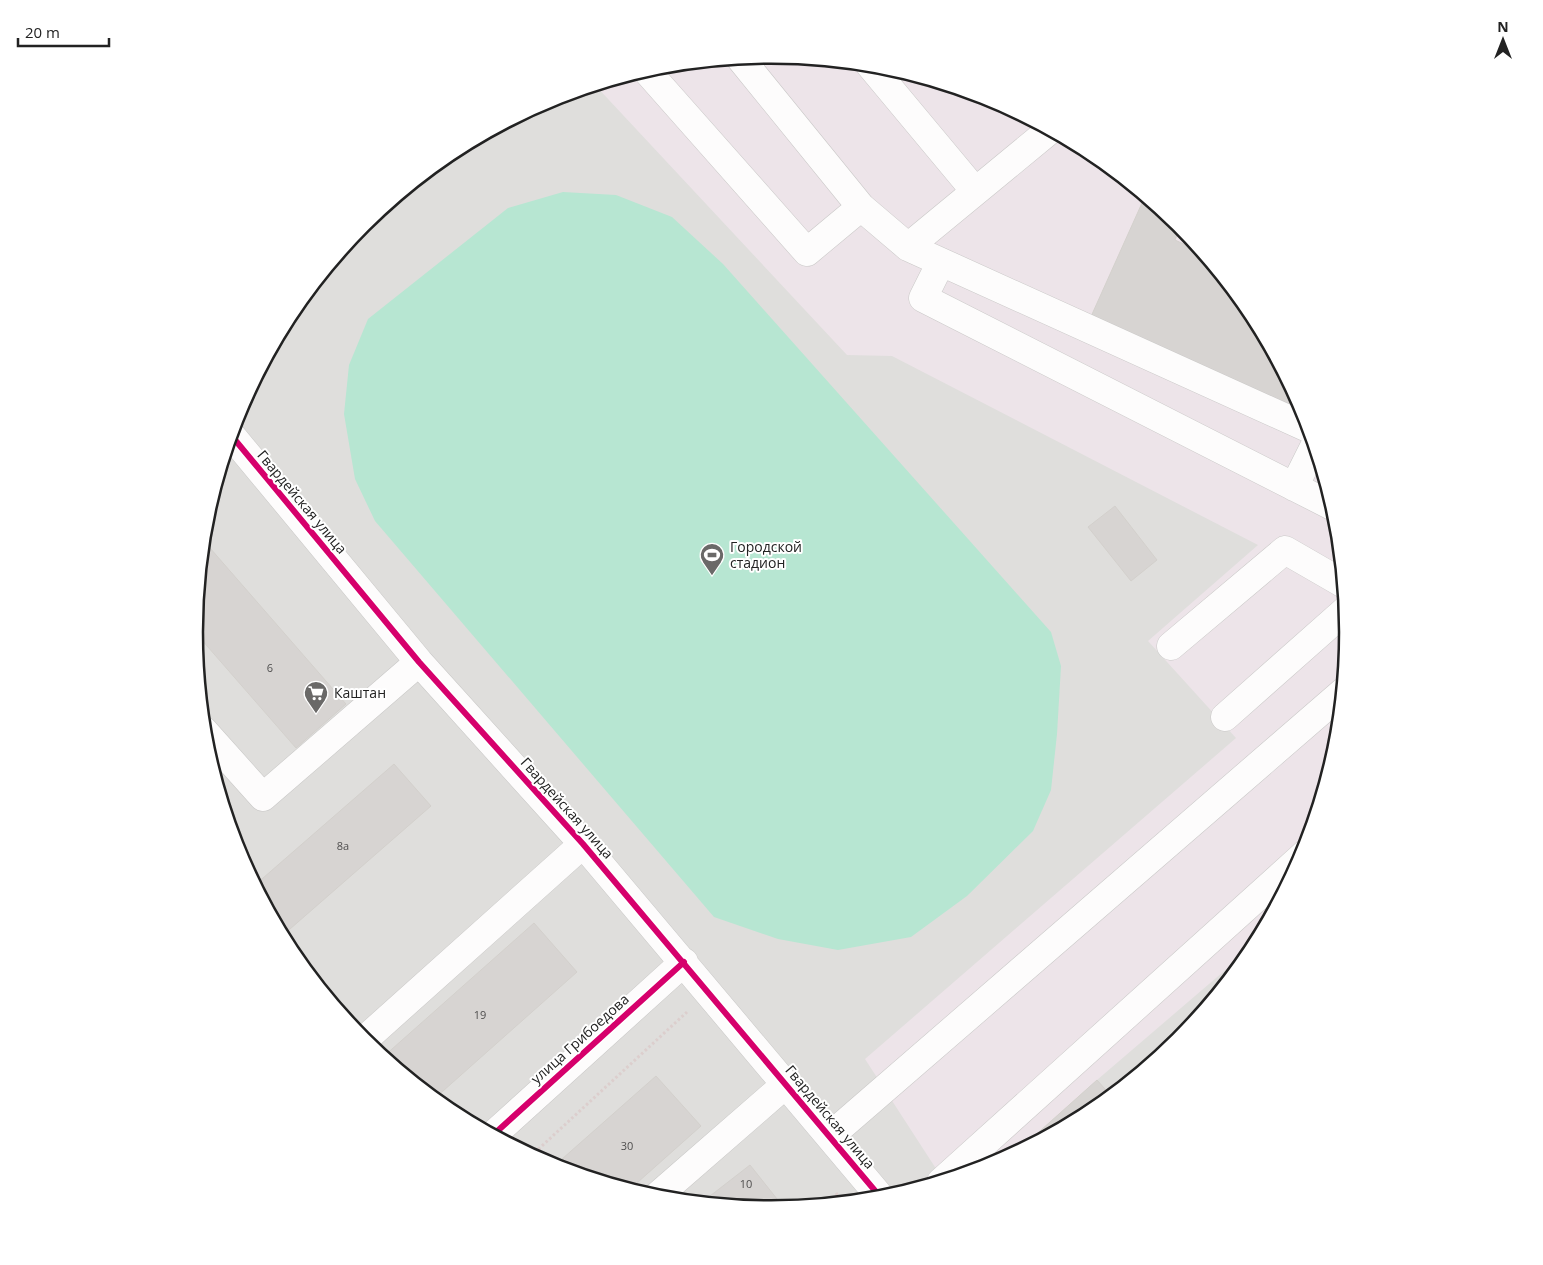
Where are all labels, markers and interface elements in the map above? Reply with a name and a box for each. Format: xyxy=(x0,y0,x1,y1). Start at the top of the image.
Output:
scale bar xyxy=(18,15,109,47)
north arrow xyxy=(1478,15,1528,65)
text: N xyxy=(1497,17,1509,36)
text: 20 m xyxy=(25,22,60,42)
street label: Гвардейская улица xyxy=(253,446,351,558)
place label: Городской стадион xyxy=(730,537,802,572)
sports icon: Городской стадион xyxy=(699,542,725,576)
house number: 6 xyxy=(267,660,273,675)
supermarket icon: Каштан xyxy=(303,680,329,714)
place label: Каштан xyxy=(334,683,386,702)
street label: Гвардейская улица xyxy=(517,753,618,862)
house number: 8а xyxy=(337,838,349,853)
street label: улица Грибоедова xyxy=(527,989,633,1088)
house number: 19 xyxy=(474,1007,486,1022)
street label: Гвардейская улица xyxy=(781,1061,879,1173)
house number: 30 xyxy=(621,1138,633,1153)
house number: 10 xyxy=(740,1176,752,1191)

